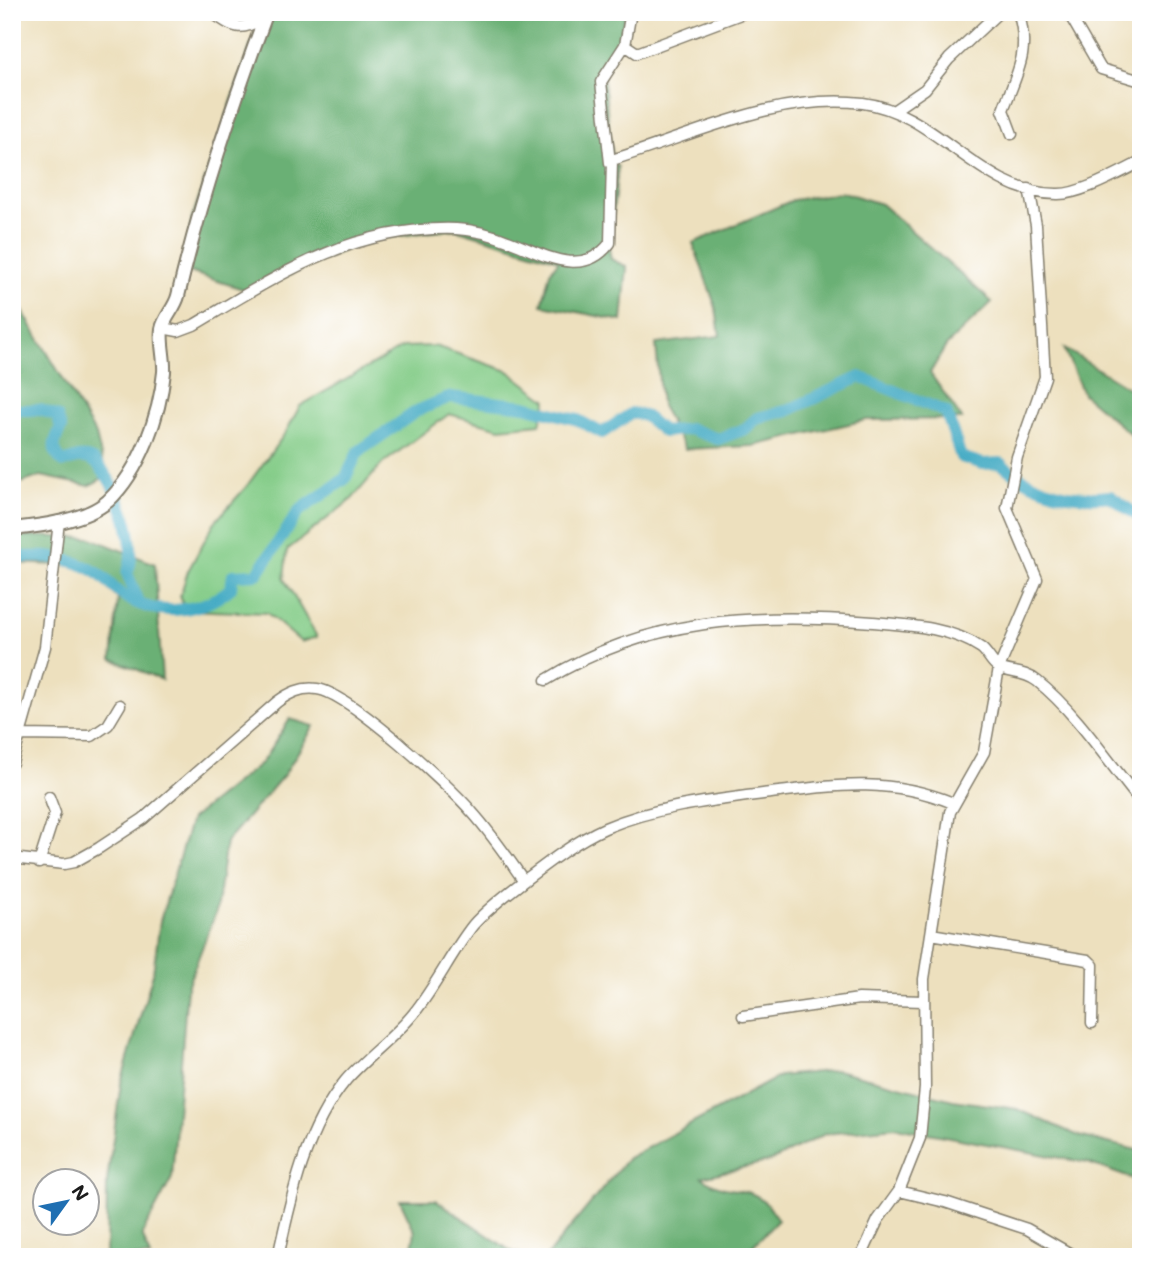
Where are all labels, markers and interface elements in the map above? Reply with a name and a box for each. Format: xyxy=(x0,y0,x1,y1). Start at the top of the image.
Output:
north arrow xyxy=(32,1168,102,1238)
text: N xyxy=(66,1180,95,1205)

